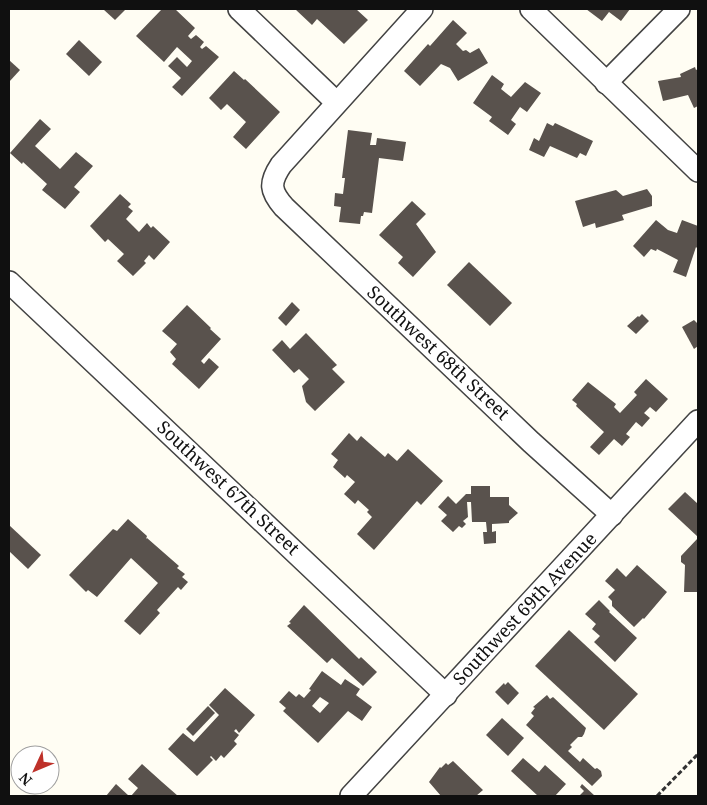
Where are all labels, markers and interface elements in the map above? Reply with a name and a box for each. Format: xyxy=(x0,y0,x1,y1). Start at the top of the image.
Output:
street label: Southwest 68th Street xyxy=(362,280,515,425)
street label: Southwest 67th Street xyxy=(152,415,305,560)
street label: Southwest 69th Avenue xyxy=(447,527,601,690)
north arrow xyxy=(10,745,60,795)
text: N xyxy=(15,769,36,790)

